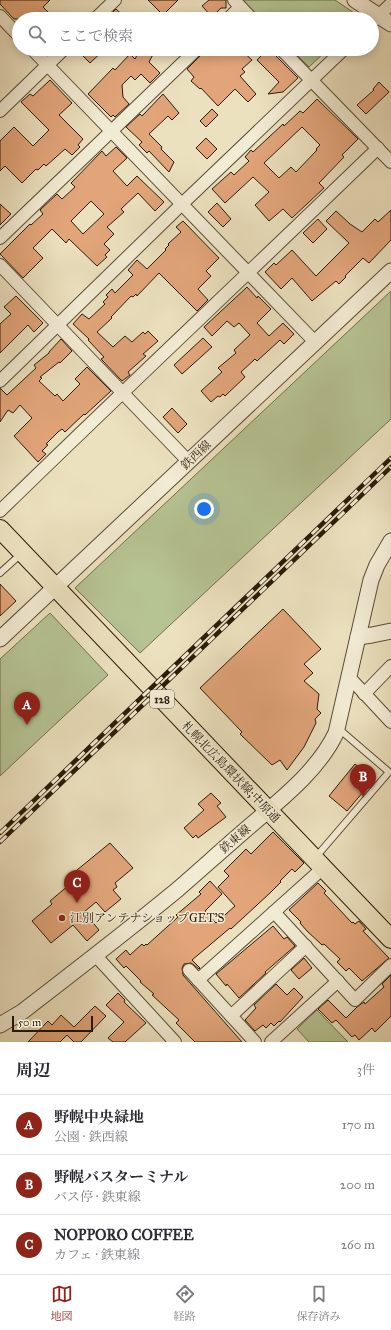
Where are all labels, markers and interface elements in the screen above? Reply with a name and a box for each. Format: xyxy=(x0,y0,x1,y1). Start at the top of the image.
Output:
search box xyxy=(12,12,379,56)
icon: search xyxy=(26,23,48,45)
text: ここで検索 xyxy=(58,27,133,45)
street label: 鉄西線 xyxy=(177,438,214,473)
your location xyxy=(194,499,214,519)
road number: 128 xyxy=(150,690,174,708)
pin: A xyxy=(14,692,40,725)
street label: 札幌北広島環状線;中原通 xyxy=(179,718,283,826)
pin: B xyxy=(350,764,376,797)
street label: 鉄東線 xyxy=(216,822,253,857)
pin: C xyxy=(64,870,90,903)
place label: 江別アンテナショップGET’S xyxy=(70,911,225,925)
marker: 江別アンテナショップGET’S xyxy=(57,913,67,923)
scale bar xyxy=(12,1014,93,1033)
text: 50 m xyxy=(18,1016,41,1029)
text: 周辺 xyxy=(16,1060,50,1081)
text: 3件 xyxy=(357,1062,375,1078)
text: 野幌中央緑地 xyxy=(54,1108,144,1126)
text: A xyxy=(25,1117,33,1133)
text: 170 m xyxy=(342,1117,375,1133)
text: 公園 · 鉄西線 xyxy=(54,1129,127,1145)
text: 野幌バスターミナル xyxy=(54,1168,188,1186)
text: B xyxy=(25,1177,33,1193)
text: 200 m xyxy=(340,1177,375,1193)
text: バス停 · 鉄東線 xyxy=(54,1189,140,1205)
text: NOPPORO COFFEE xyxy=(54,1226,194,1244)
text: C xyxy=(25,1237,33,1253)
text: 260 m xyxy=(341,1237,375,1253)
text: カフェ · 鉄東線 xyxy=(54,1247,140,1263)
tab: 地図 xyxy=(51,1283,73,1323)
tab: 経路 xyxy=(174,1283,196,1323)
tab: 保存済み xyxy=(297,1283,341,1323)

